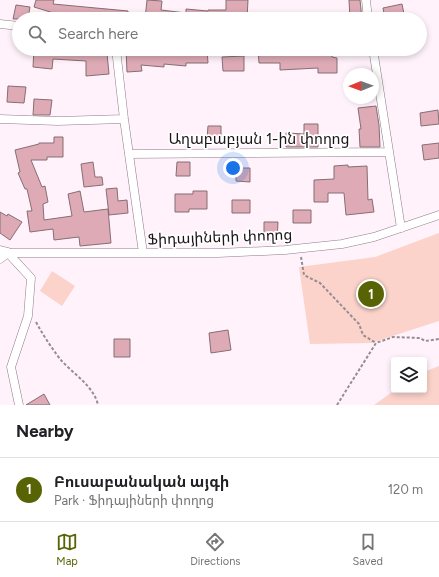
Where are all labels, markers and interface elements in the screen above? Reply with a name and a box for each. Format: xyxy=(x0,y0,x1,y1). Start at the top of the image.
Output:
search box xyxy=(12,12,427,56)
icon: search xyxy=(26,23,48,45)
text: Search here xyxy=(58,25,138,43)
north arrow xyxy=(343,68,379,104)
street label: Աղաբաբյան 1-ին փողոց xyxy=(169,130,350,148)
your location xyxy=(223,158,243,178)
street label: Ֆիդայիների փողոց xyxy=(147,225,293,249)
pin: 1 xyxy=(358,279,384,309)
map controls xyxy=(391,357,427,393)
button: layers xyxy=(391,357,427,393)
text: Nearby xyxy=(16,421,74,441)
text: Բուսաբանական այգի xyxy=(54,473,229,491)
text: 1 xyxy=(26,482,32,497)
text: 120 m xyxy=(388,482,423,497)
text: Park · Ֆիդայիների փողոց xyxy=(54,493,214,508)
tab: Map xyxy=(56,531,78,568)
tab: Directions xyxy=(190,531,240,568)
tab: Saved xyxy=(353,531,383,568)

